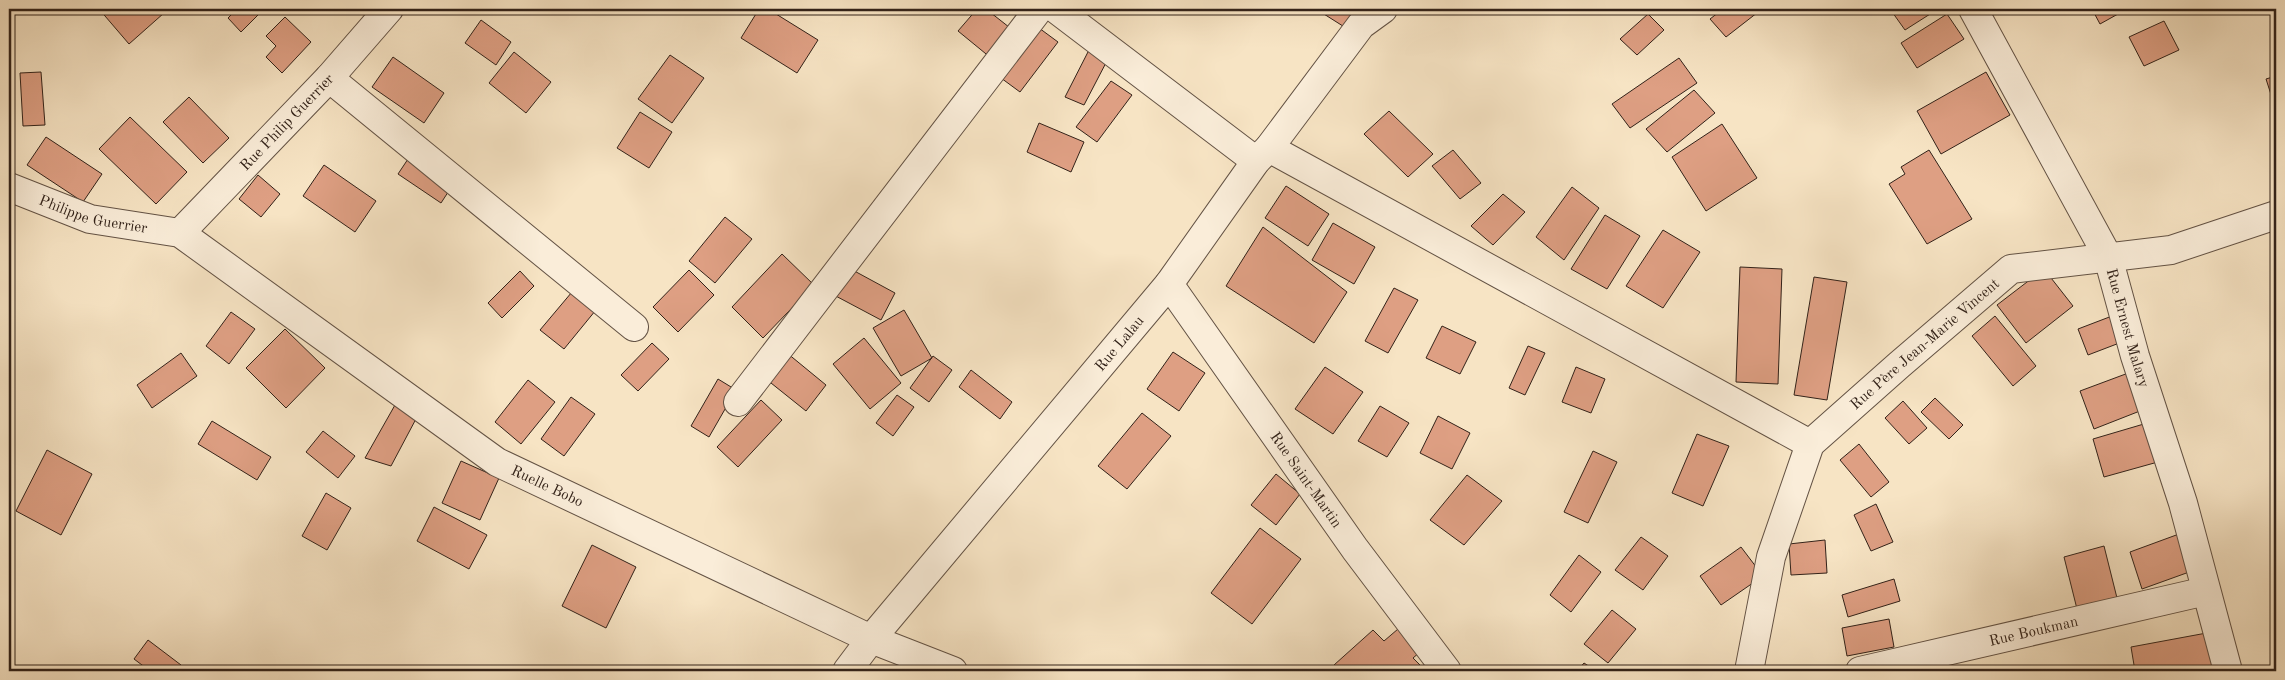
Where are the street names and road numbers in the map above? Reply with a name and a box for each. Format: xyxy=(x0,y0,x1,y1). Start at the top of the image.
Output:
street label: Rue Philip Guerrier xyxy=(238,72,337,174)
street label: Philippe Guerrier xyxy=(36,193,148,237)
street label: Rue Ernest Malary xyxy=(2103,267,2151,390)
street label: Rue Père Jean-Marie Vincent xyxy=(1848,276,2003,413)
street label: Rue Lalau xyxy=(1093,314,1148,375)
street label: Rue Saint-Martin xyxy=(1266,430,1344,531)
street label: Ruelle Bobo xyxy=(508,464,585,511)
street label: Rue Boukman xyxy=(1988,615,2080,650)

